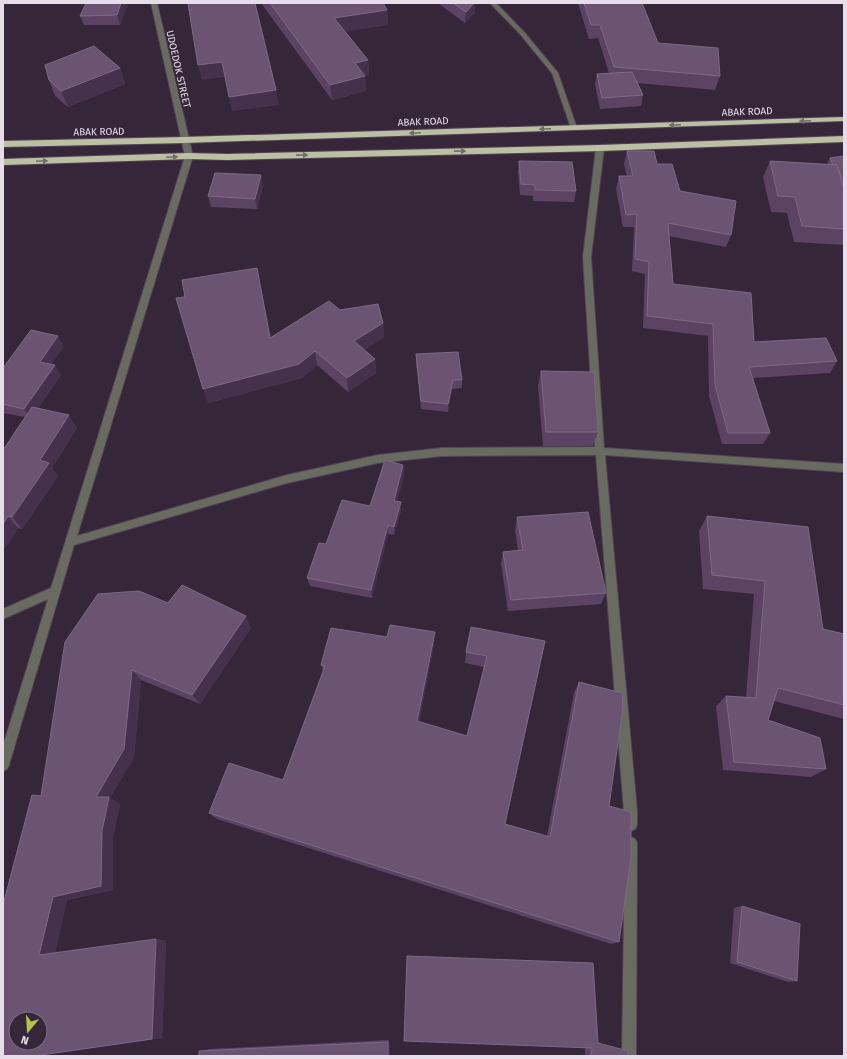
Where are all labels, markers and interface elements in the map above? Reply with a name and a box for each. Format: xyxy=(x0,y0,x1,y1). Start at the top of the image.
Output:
street label: UDOEDOK STREET xyxy=(163,29,193,110)
street label: ABAK ROAD xyxy=(721,105,773,119)
street label: ABAK ROAD xyxy=(397,115,449,129)
one-way arrow xyxy=(799,117,811,124)
one-way arrow xyxy=(669,121,681,128)
one-way arrow xyxy=(539,125,551,132)
street label: ABAK ROAD xyxy=(73,126,125,138)
one-way arrow xyxy=(408,130,421,136)
one-way arrow xyxy=(454,148,467,154)
one-way arrow xyxy=(296,152,309,158)
one-way arrow xyxy=(166,154,179,160)
one-way arrow xyxy=(36,158,49,164)
north arrow xyxy=(8,1011,48,1051)
text: N xyxy=(20,1033,31,1047)

